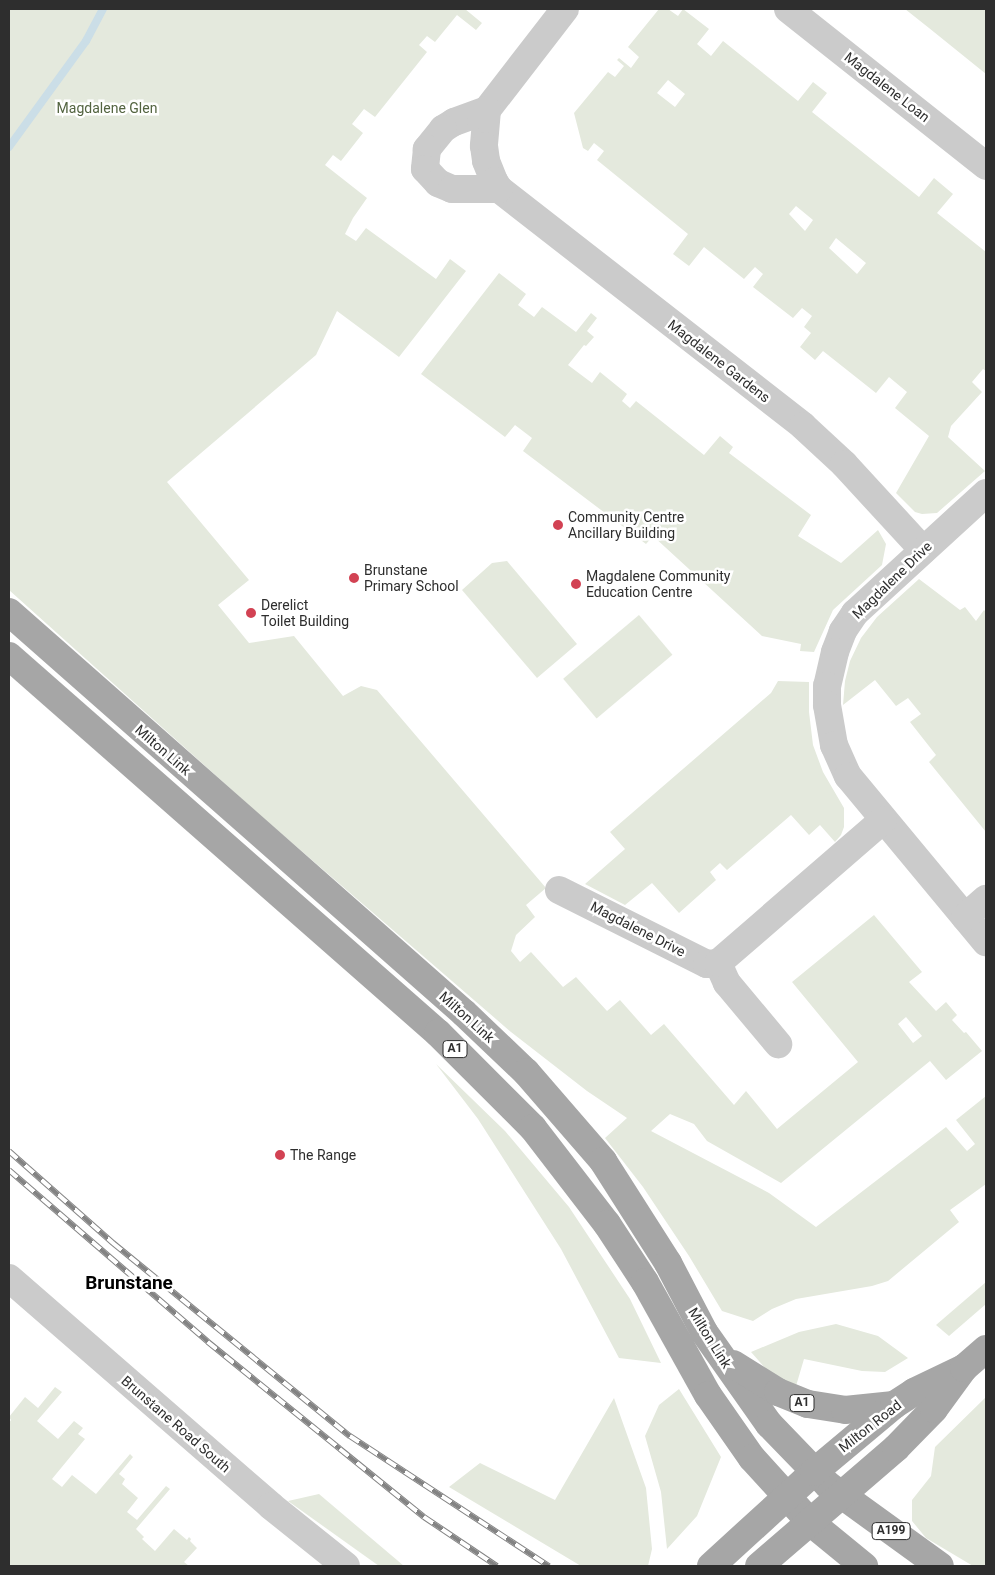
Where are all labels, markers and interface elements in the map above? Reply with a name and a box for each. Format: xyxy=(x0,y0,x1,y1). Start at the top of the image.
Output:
street label: Magdalene Loan xyxy=(841,49,933,125)
park label: Magdalene Glen xyxy=(57,100,157,116)
street label: Magdalene Gardens xyxy=(665,316,773,406)
place label: Community Centre Ancillary Building xyxy=(568,509,684,542)
marker: Community Centre Ancillary Building xyxy=(552,519,564,531)
street label: Magdalene Drive xyxy=(849,538,935,622)
place label: Brunstane Primary School xyxy=(364,562,459,594)
place label: Magdalene Community Education Centre xyxy=(586,568,730,600)
marker: Brunstane Primary School xyxy=(348,572,360,584)
marker: Magdalene Community Education Centre xyxy=(570,578,582,590)
place label: Derelict Toilet Building xyxy=(261,597,349,630)
marker: Derelict Toilet Building xyxy=(245,607,257,619)
street label: Milton Link xyxy=(132,721,194,779)
street label: Magdalene Drive xyxy=(588,898,688,960)
street label: Milton Link xyxy=(436,988,498,1046)
road number: A1 xyxy=(442,1040,468,1058)
place label: The Range xyxy=(290,1147,356,1163)
marker: The Range xyxy=(274,1149,286,1161)
district label: Brunstane xyxy=(85,1272,173,1294)
street label: Milton Link xyxy=(685,1305,735,1371)
street label: Brunstane Road South xyxy=(118,1372,234,1476)
road number: A1 xyxy=(790,1394,814,1412)
street label: Milton Road xyxy=(835,1396,905,1456)
road number: A199 xyxy=(871,1522,911,1540)

